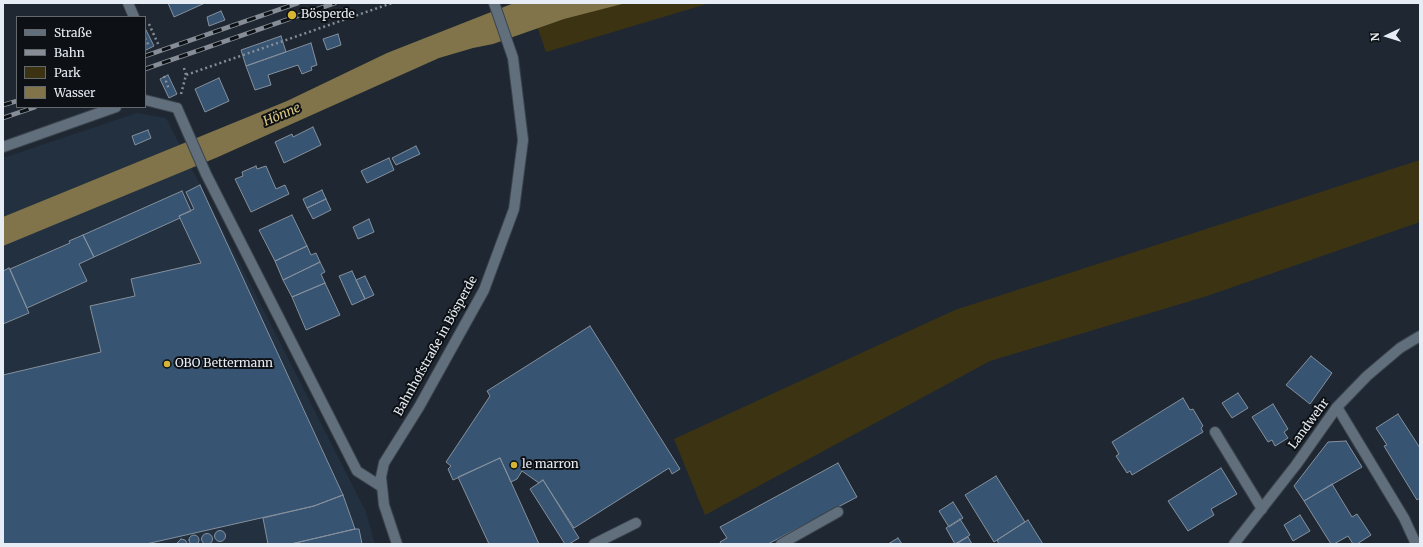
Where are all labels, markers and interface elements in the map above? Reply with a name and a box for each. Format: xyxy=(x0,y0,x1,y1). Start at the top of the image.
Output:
place label: Bösperde xyxy=(301,8,355,22)
marker: Bösperde xyxy=(286,9,298,21)
legend xyxy=(16,16,146,108)
north arrow xyxy=(1367,16,1407,56)
text: Straße xyxy=(54,25,92,40)
text: N xyxy=(1368,32,1382,42)
text: Bahn xyxy=(54,45,85,60)
text: Park xyxy=(54,65,81,80)
text: Wasser xyxy=(54,85,95,100)
water label: Hönne xyxy=(261,100,303,130)
street label: Bahnhofstraße in Bösperde xyxy=(391,274,481,418)
place label: OBO Bettermann xyxy=(175,357,273,371)
marker: OBO Bettermann xyxy=(162,359,172,369)
street label: Landwehr xyxy=(1286,396,1332,452)
place label: le marron xyxy=(522,458,579,472)
marker: le marron xyxy=(509,460,519,470)

